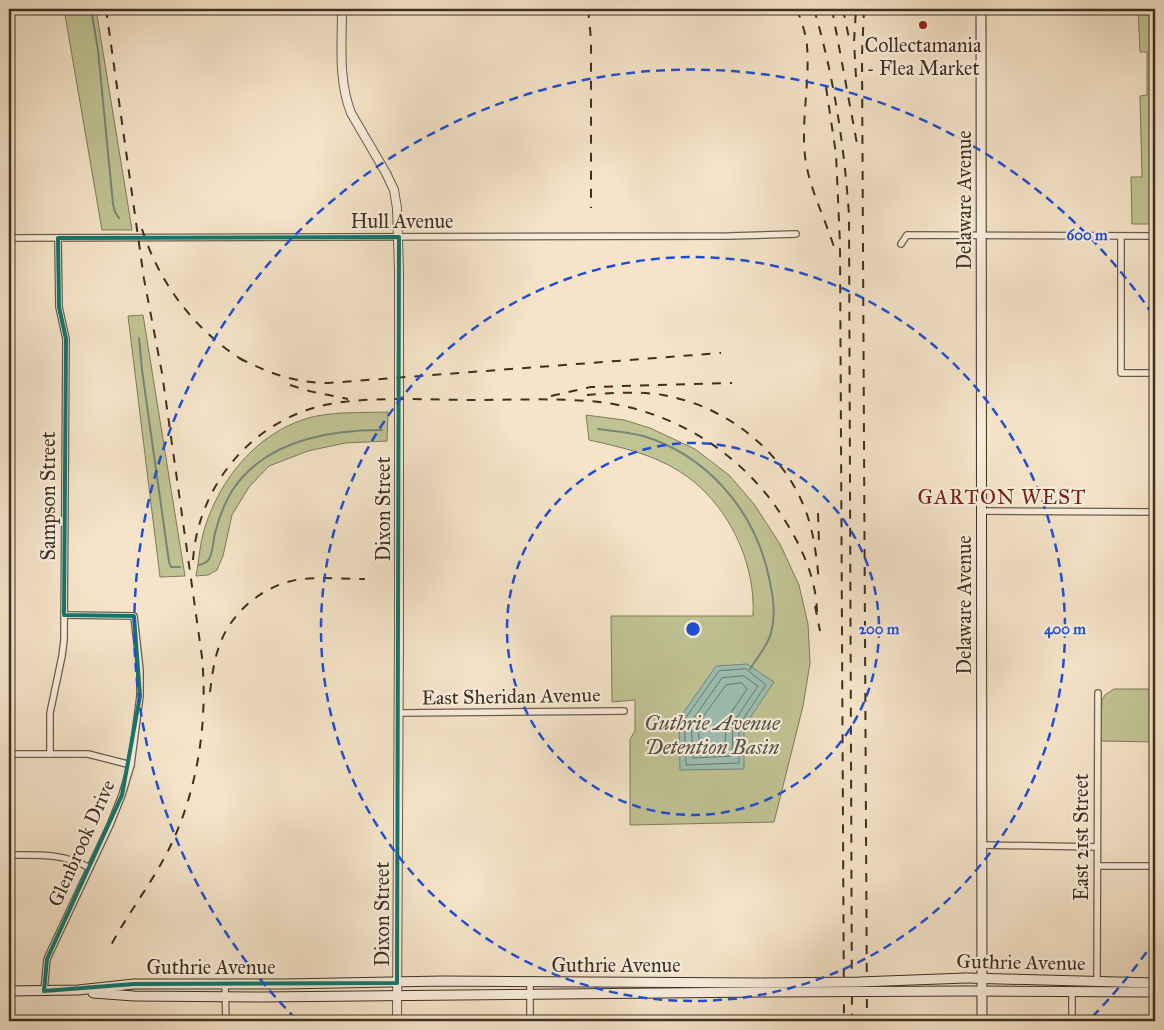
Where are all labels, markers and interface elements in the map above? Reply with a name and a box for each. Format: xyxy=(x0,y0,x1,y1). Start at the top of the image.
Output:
marker: Collectamania - Flea Market xyxy=(917,19,929,31)
place label: Collectamania - Flea Market xyxy=(865,33,982,80)
street label: Delaware Avenue xyxy=(952,130,976,270)
street label: Hull Avenue xyxy=(351,209,453,233)
text: 600 m xyxy=(1067,226,1108,244)
street label: Sampson Street xyxy=(36,431,60,561)
street label: Dixon Street xyxy=(371,456,395,562)
district label: GARTON WEST xyxy=(918,484,1086,510)
street label: Delaware Avenue xyxy=(952,535,976,675)
centre of rings xyxy=(684,620,702,638)
text: 200 m xyxy=(859,620,900,638)
text: 400 m xyxy=(1044,620,1086,639)
street label: East Sheridan Avenue xyxy=(421,682,601,710)
water label: Guthrie Avenue Detention Basin xyxy=(644,710,781,760)
street label: East 21st Street xyxy=(1069,773,1093,901)
street label: Glenbrook Drive xyxy=(42,776,120,910)
street label: Dixon Street xyxy=(370,861,394,967)
street label: Guthrie Avenue xyxy=(956,949,1086,975)
street label: Guthrie Avenue xyxy=(551,953,681,977)
street label: Guthrie Avenue xyxy=(146,955,276,979)

